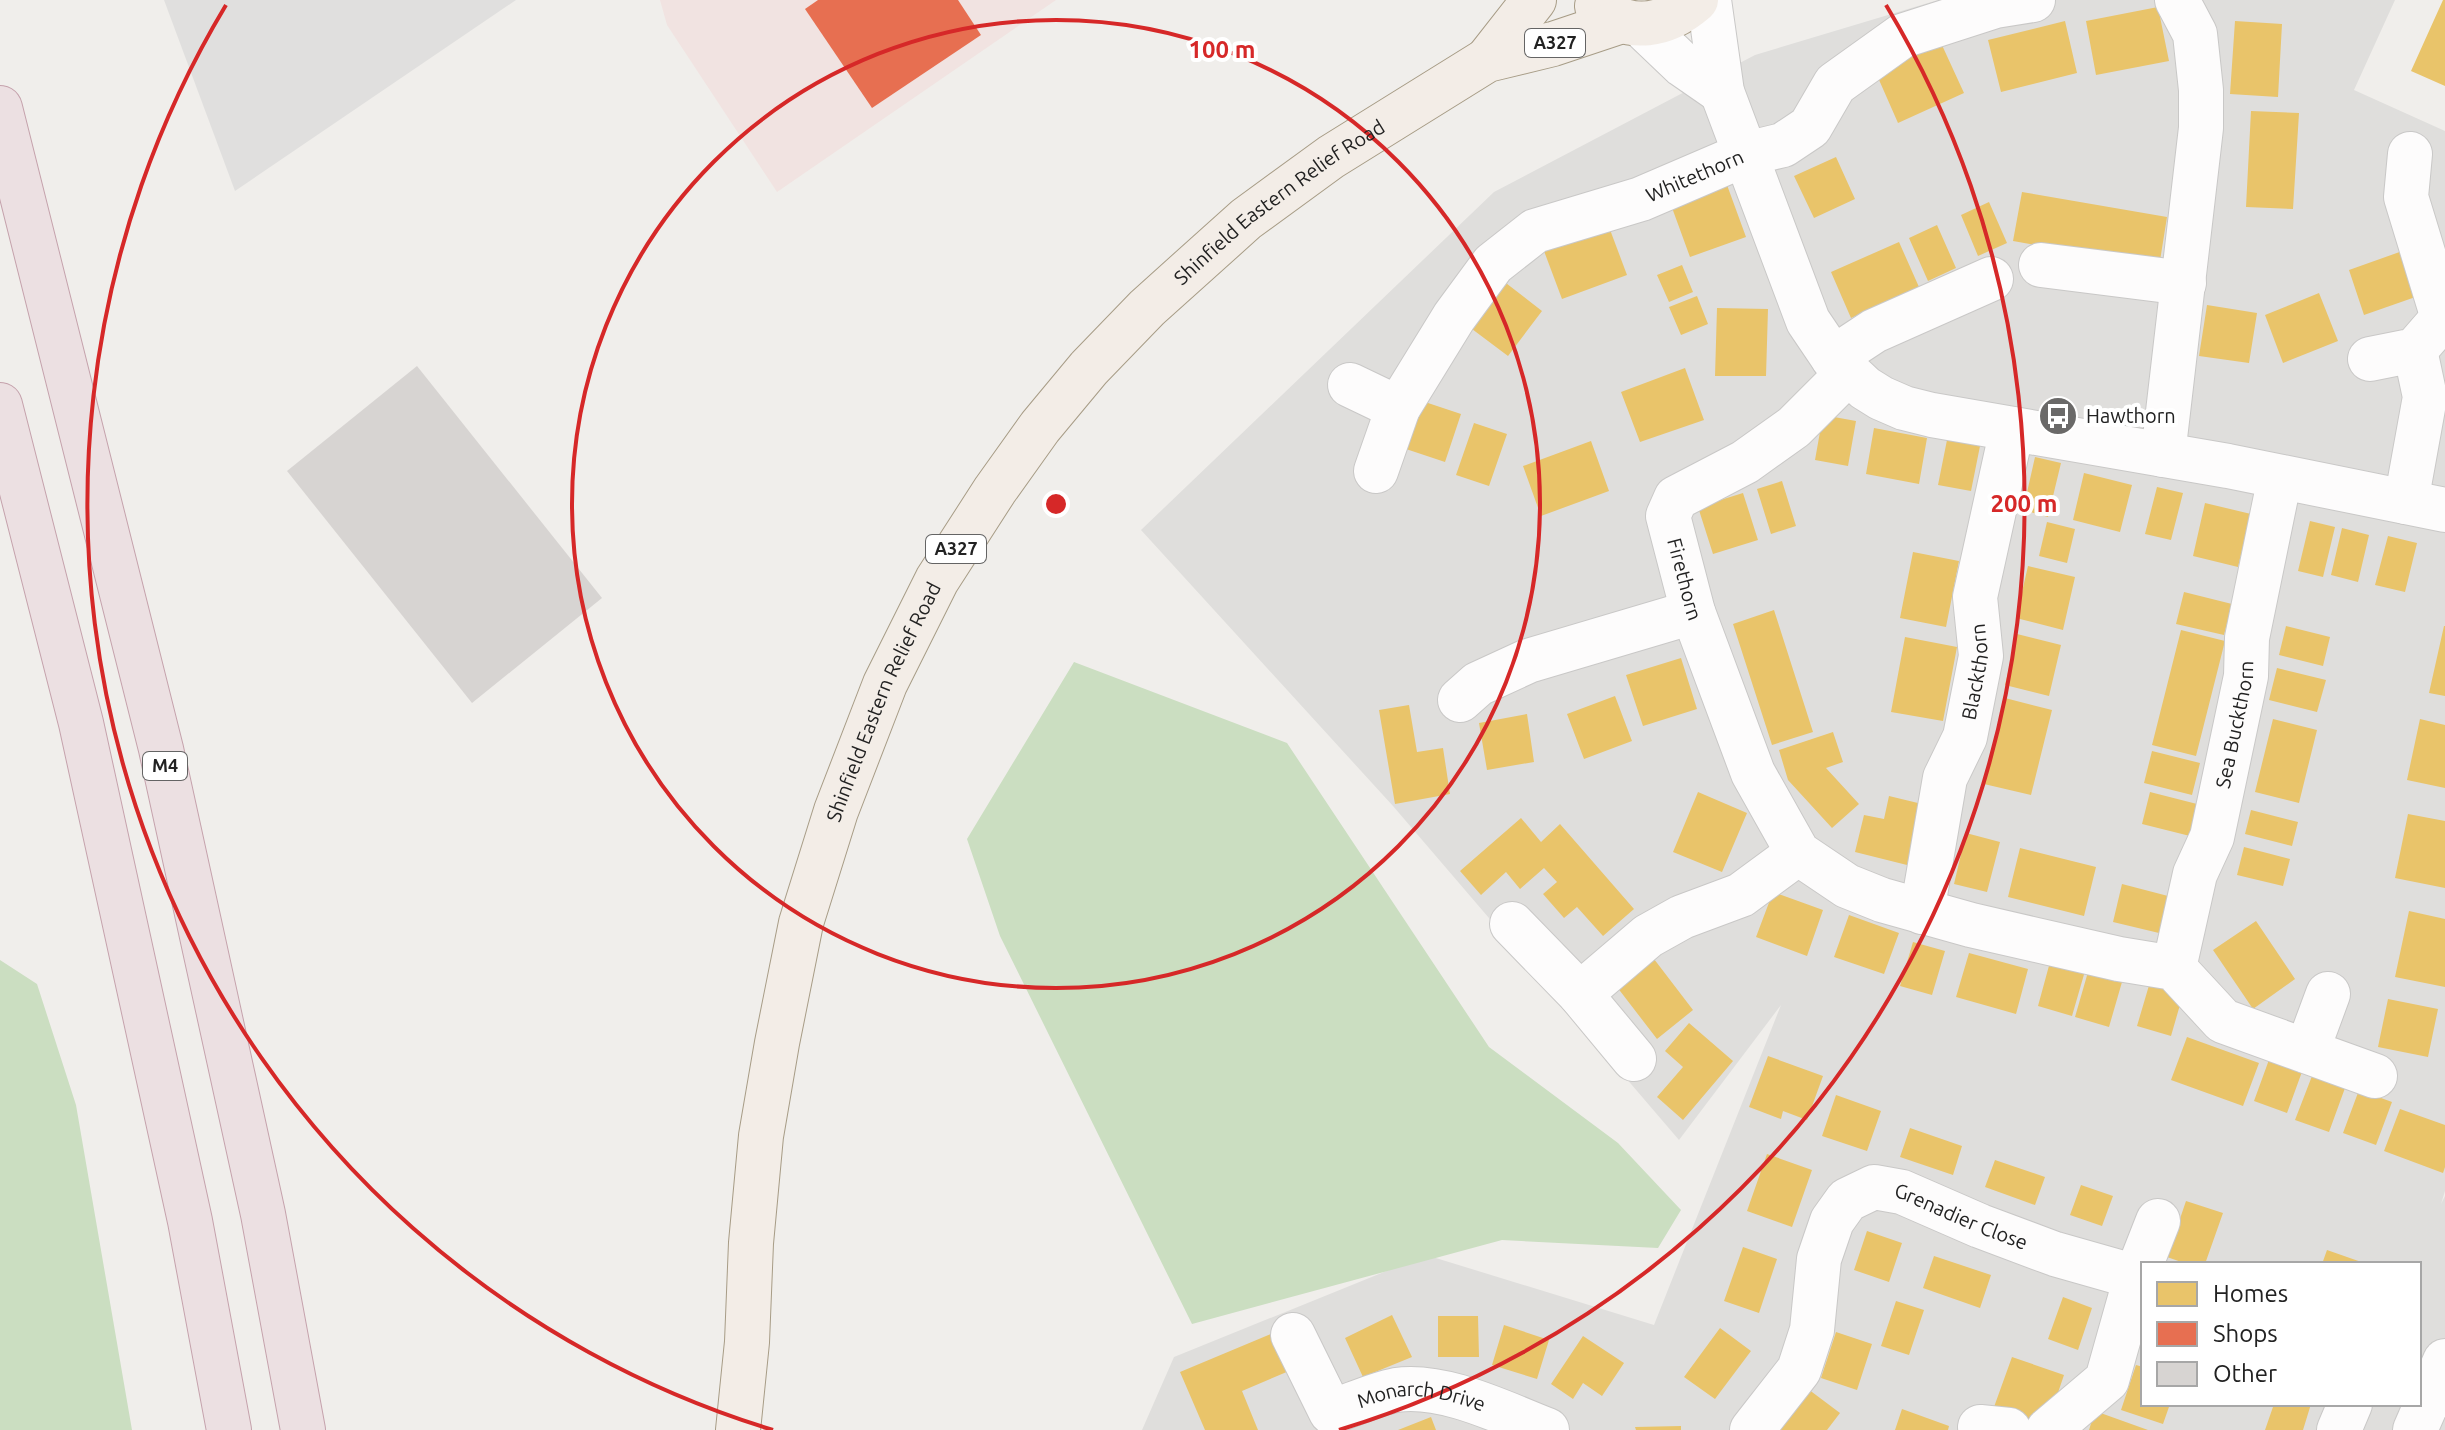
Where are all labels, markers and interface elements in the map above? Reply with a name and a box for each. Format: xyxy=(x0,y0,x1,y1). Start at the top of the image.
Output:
road number: A327 xyxy=(1525,29,1585,57)
text: 100 m xyxy=(1189,36,1255,63)
street label: Shinfield Eastern Relief Road xyxy=(1169,115,1389,289)
street label: Whitethorn xyxy=(1642,145,1747,206)
bus stop icon: Hawthorn xyxy=(2037,395,2079,437)
place label: Hawthorn xyxy=(2086,404,2176,427)
centre of rings xyxy=(1042,490,1070,518)
text: 200 m xyxy=(1991,490,2057,517)
road number: A327 xyxy=(926,535,986,563)
street label: Firethorn xyxy=(1663,536,1707,623)
street label: Shinfield Eastern Relief Road xyxy=(821,578,945,824)
street label: Blackthorn xyxy=(1957,622,1992,722)
street label: Sea Buckthorn xyxy=(2211,660,2257,790)
road number: M4 xyxy=(143,752,187,780)
street label: Grenadier Close xyxy=(1893,1179,2031,1254)
legend xyxy=(2141,1262,2421,1406)
text: Homes xyxy=(2213,1280,2288,1307)
text: Shops xyxy=(2213,1320,2278,1347)
text: Other xyxy=(2213,1360,2277,1387)
street label: Monarch Drive xyxy=(1354,1377,1489,1415)

